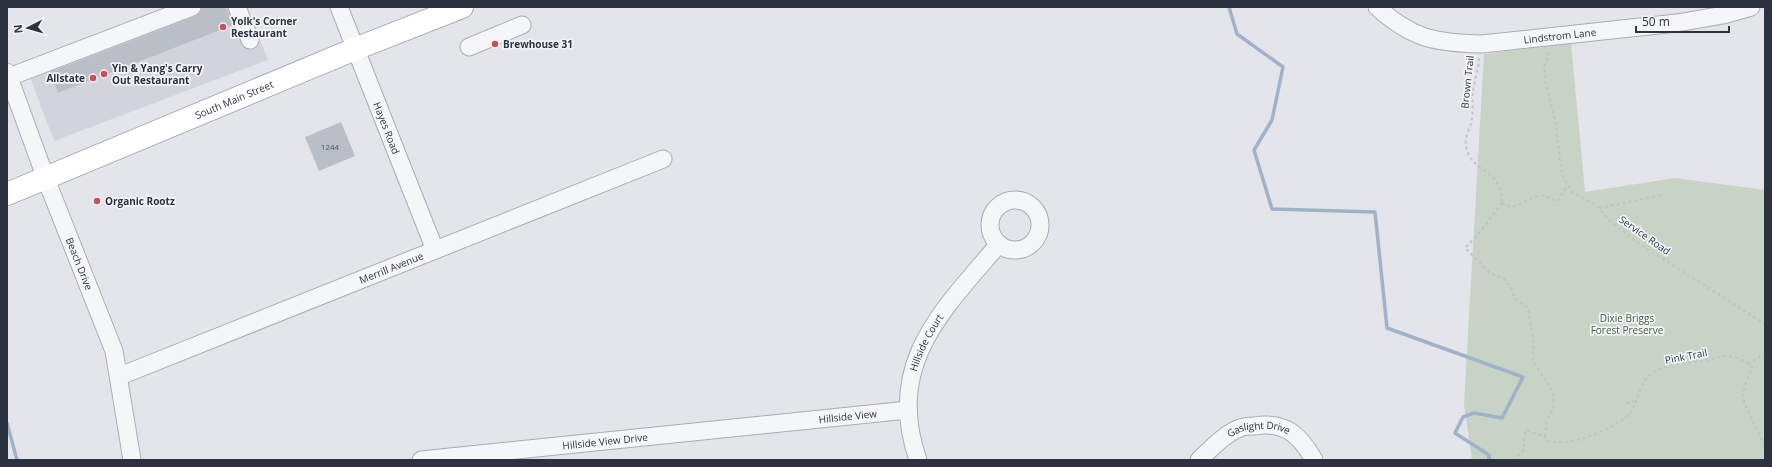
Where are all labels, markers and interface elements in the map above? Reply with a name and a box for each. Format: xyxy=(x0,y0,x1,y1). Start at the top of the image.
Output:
north arrow xyxy=(8,8,48,48)
scale bar xyxy=(1636,8,1729,34)
text: 50 m xyxy=(1642,13,1670,30)
place label: Yolk's Corner Restaurant xyxy=(231,14,297,40)
marker: Yolk's Corner Restaurant xyxy=(218,22,228,32)
text: N xyxy=(10,24,25,34)
street label: Lindstrom Lane xyxy=(1523,25,1597,46)
place label: Brewhouse 31 xyxy=(503,37,573,51)
marker: Brewhouse 31 xyxy=(490,39,500,49)
street label: Brown Trail xyxy=(1457,55,1477,109)
place label: Yin & Yang's Carry Out Restaurant xyxy=(112,61,203,87)
marker: Yin & Yang's Carry Out Restaurant xyxy=(99,69,109,79)
place label: Allstate xyxy=(46,71,85,85)
marker: Allstate xyxy=(88,73,98,83)
street label: South Main Street xyxy=(193,77,276,122)
street label: Hayes Road xyxy=(370,100,403,156)
house number: 1244 xyxy=(321,141,340,152)
place label: Organic Rootz xyxy=(105,194,175,208)
marker: Organic Rootz xyxy=(92,196,102,206)
street label: Service Road xyxy=(1617,212,1673,258)
street label: Beach Drive xyxy=(63,235,96,293)
street label: Merrill Avenue xyxy=(357,248,426,287)
street label: Hillside Court xyxy=(906,311,947,373)
park label: Dixie Briggs Forest Preserve xyxy=(1591,311,1664,337)
street label: Pink Trail xyxy=(1664,345,1708,367)
street label: Hillside View xyxy=(818,406,878,426)
street label: Gaslight Drive xyxy=(1224,418,1293,440)
street label: Hillside View Drive xyxy=(562,430,649,452)

